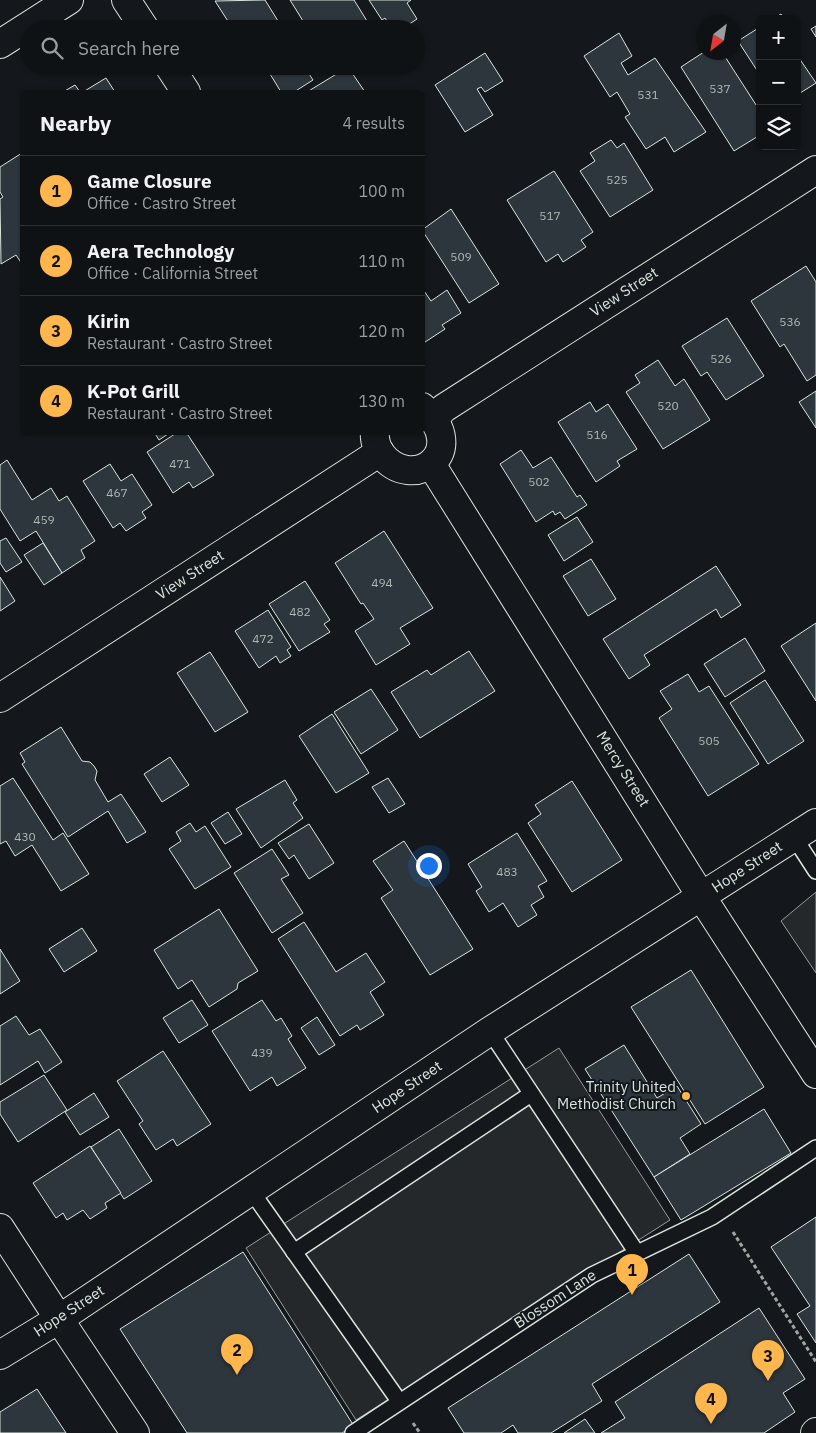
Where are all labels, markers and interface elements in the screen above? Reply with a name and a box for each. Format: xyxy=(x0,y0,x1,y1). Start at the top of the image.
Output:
north arrow xyxy=(696,15,741,60)
map controls xyxy=(756,15,801,150)
button: + xyxy=(756,15,801,60)
search box xyxy=(20,20,425,75)
icon: search xyxy=(38,34,66,62)
text: Search here xyxy=(78,36,180,60)
button: − xyxy=(756,60,801,105)
house number: 537 xyxy=(709,81,731,96)
house number: 531 xyxy=(637,87,659,102)
button: layers xyxy=(756,105,801,150)
text: Nearby xyxy=(40,109,111,137)
text: 4 results xyxy=(342,113,405,133)
text: Game Closure xyxy=(87,169,212,193)
house number: 525 xyxy=(606,172,628,187)
text: 1 xyxy=(51,181,61,201)
text: 100 m xyxy=(358,181,405,201)
text: Office · Castro Street xyxy=(87,193,236,213)
house number: 517 xyxy=(539,208,561,223)
text: Aera Technology xyxy=(87,239,234,263)
house number: 509 xyxy=(450,249,472,264)
text: 2 xyxy=(51,251,61,271)
text: 110 m xyxy=(358,251,405,271)
text: Office · California Street xyxy=(87,263,258,283)
street label: View Street xyxy=(586,263,661,321)
text: Kirin xyxy=(87,309,130,333)
house number: 536 xyxy=(779,314,801,329)
text: 3 xyxy=(51,321,61,341)
text: 120 m xyxy=(358,321,405,341)
text: Restaurant · Castro Street xyxy=(87,333,273,353)
house number: 526 xyxy=(710,351,732,366)
text: K-Pot Grill xyxy=(87,379,180,403)
text: 4 xyxy=(51,391,61,411)
text: 130 m xyxy=(358,391,405,411)
house number: 520 xyxy=(657,398,679,413)
text: Restaurant · Castro Street xyxy=(87,403,273,423)
house number: 516 xyxy=(586,427,608,442)
house number: 471 xyxy=(169,456,191,471)
house number: 502 xyxy=(528,474,550,489)
house number: 467 xyxy=(106,485,128,500)
house number: 459 xyxy=(33,512,55,527)
street label: View Street xyxy=(152,546,227,604)
house number: 494 xyxy=(371,575,393,590)
house number: 482 xyxy=(289,604,311,619)
house number: 472 xyxy=(252,631,274,646)
street label: Mercy Street xyxy=(593,727,654,810)
house number: 505 xyxy=(698,733,720,748)
house number: 430 xyxy=(14,829,36,844)
street label: Hope Street xyxy=(708,837,786,897)
your location xyxy=(416,853,442,879)
house number: 483 xyxy=(496,864,518,879)
house number: 439 xyxy=(251,1045,273,1060)
street label: Hope Street xyxy=(368,1056,445,1117)
place label: Trinity United Methodist Church xyxy=(557,1077,676,1113)
marker: Trinity United Methodist Church xyxy=(680,1090,692,1102)
pin: 1 xyxy=(616,1254,648,1295)
street label: Blossom Lane xyxy=(510,1265,599,1332)
street label: Hope Street xyxy=(30,1281,108,1341)
pin: 2 xyxy=(221,1334,253,1375)
pin: 3 xyxy=(752,1340,784,1381)
pin: 4 xyxy=(695,1383,727,1424)

